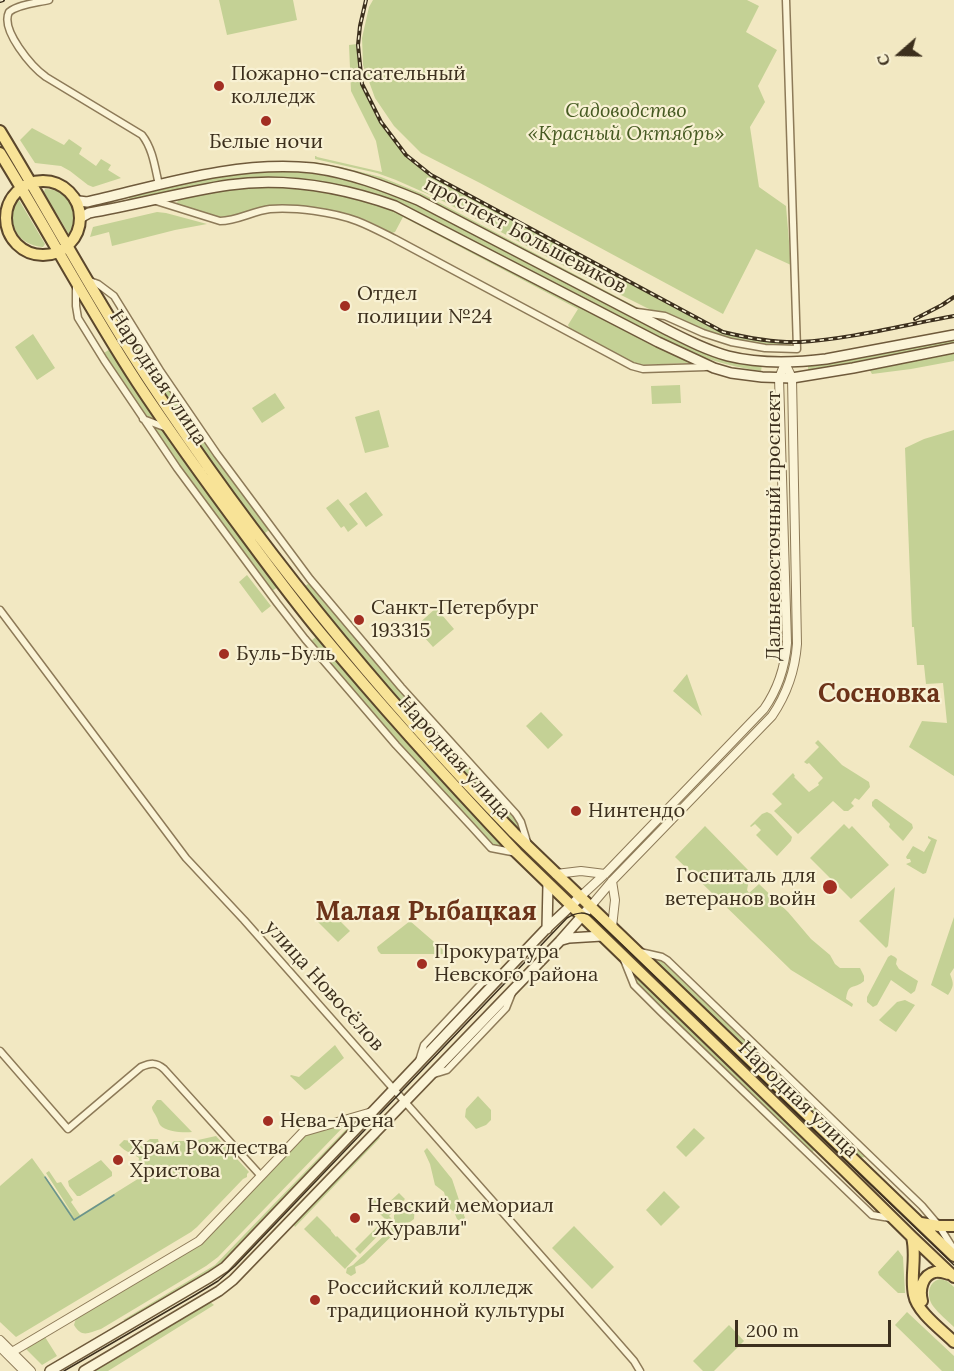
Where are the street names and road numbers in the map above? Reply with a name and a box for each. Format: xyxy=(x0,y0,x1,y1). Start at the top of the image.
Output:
street label: проспект Большевиков xyxy=(420,173,630,299)
street label: Народная улица xyxy=(104,306,212,450)
street label: Дальневосточный проспект xyxy=(762,391,786,661)
street label: Народная улица xyxy=(392,691,516,825)
street label: улица Новосёлов xyxy=(259,916,389,1056)
street label: Народная улица xyxy=(733,1037,863,1163)

